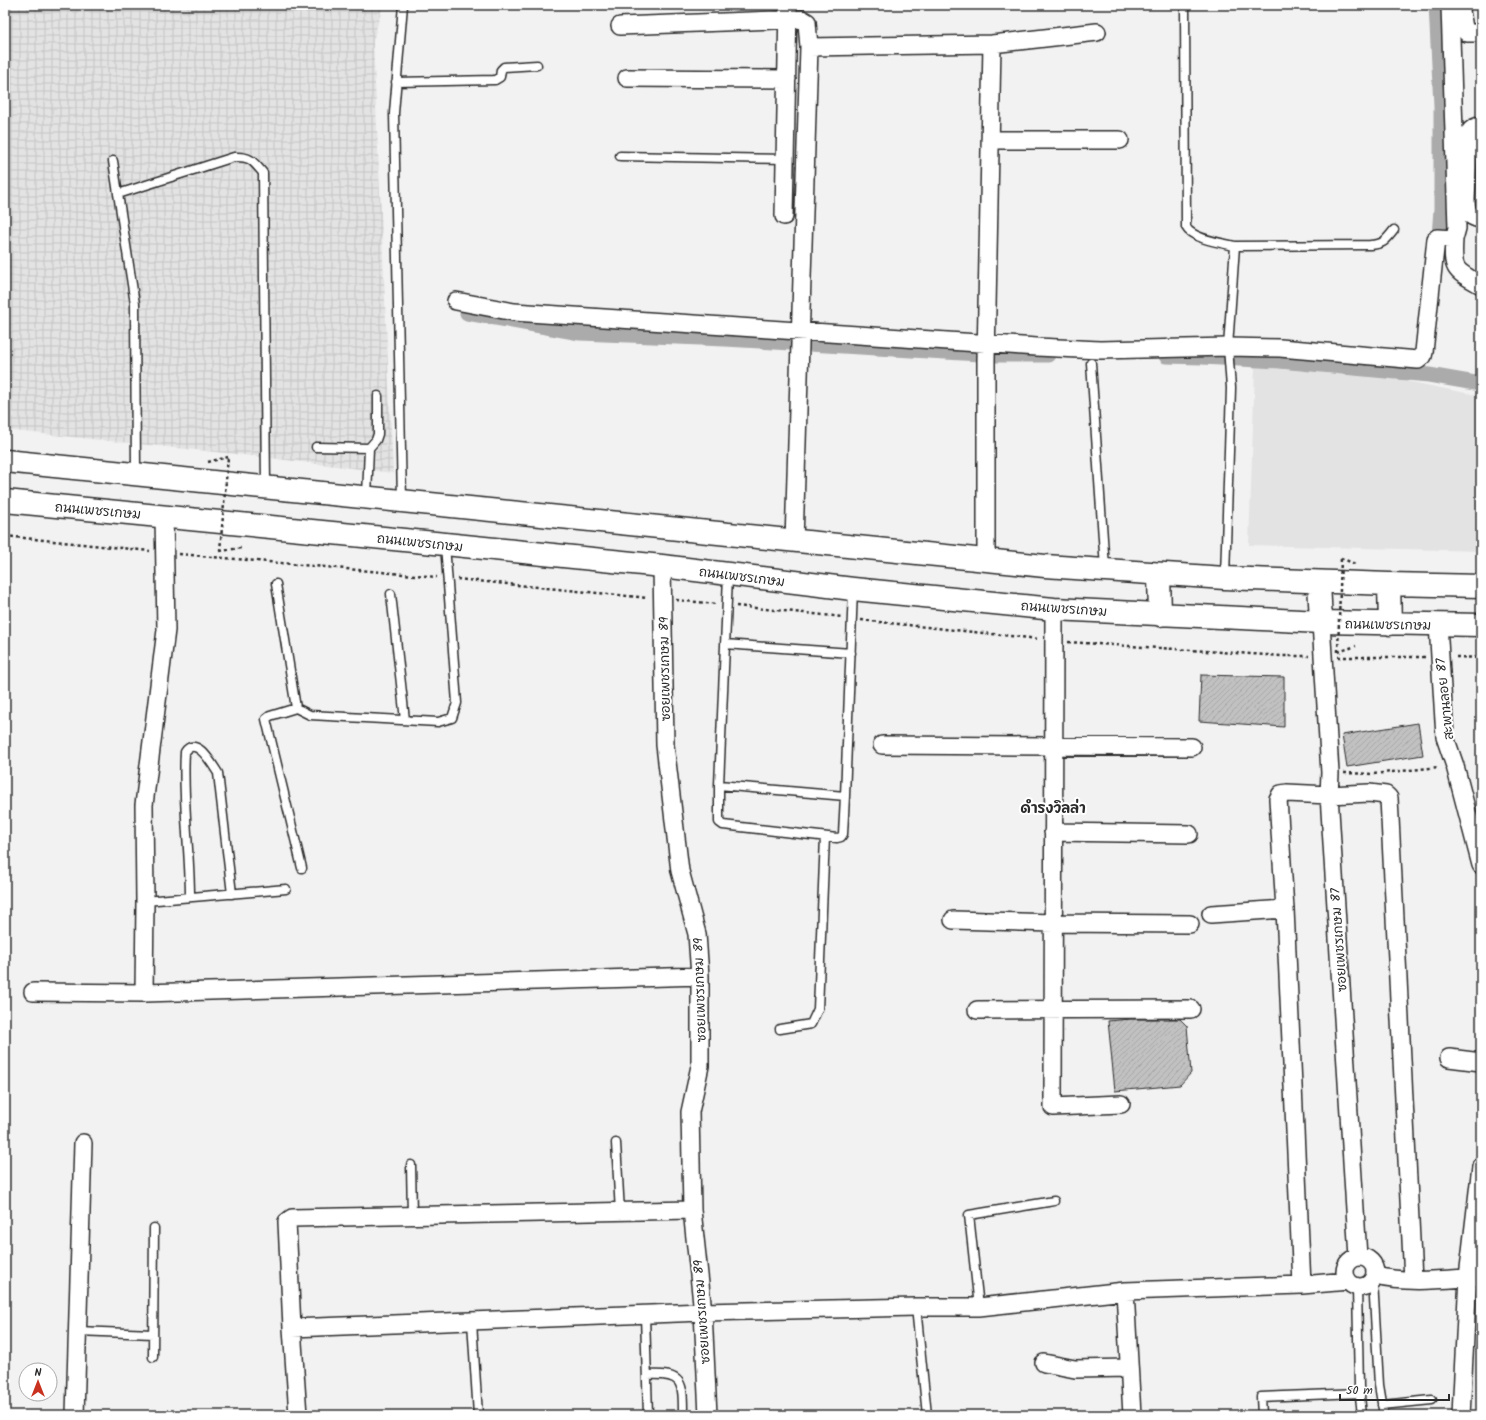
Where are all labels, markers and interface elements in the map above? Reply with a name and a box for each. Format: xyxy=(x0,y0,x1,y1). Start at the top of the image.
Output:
street label: ถนนเพชรเกษม xyxy=(54,497,142,526)
street label: ถนนเพชรเกษม xyxy=(376,529,464,558)
street label: ถนนเพชรเกษม xyxy=(698,562,786,593)
street label: ถนนเพชรเกษม xyxy=(1020,596,1108,623)
street label: ถนนเพชรเกษม xyxy=(1345,614,1431,637)
street label: ซอยเพชรเกษม 89 xyxy=(654,616,677,721)
street label: สะพานลอย 87 xyxy=(1431,656,1460,741)
district label: ดำรงวิลล่า xyxy=(1020,798,1086,820)
street label: ซอยเพชรเกษม 87 xyxy=(1325,886,1354,992)
street label: ซอยเพชรเกษม 89 xyxy=(688,937,713,1042)
street label: ซอยเพชรเกษม 89 xyxy=(688,1258,717,1365)
north arrow xyxy=(18,1362,58,1402)
text: N xyxy=(35,1364,42,1382)
scale bar xyxy=(1340,1376,1449,1402)
text: 50 m xyxy=(1346,1381,1373,1400)

